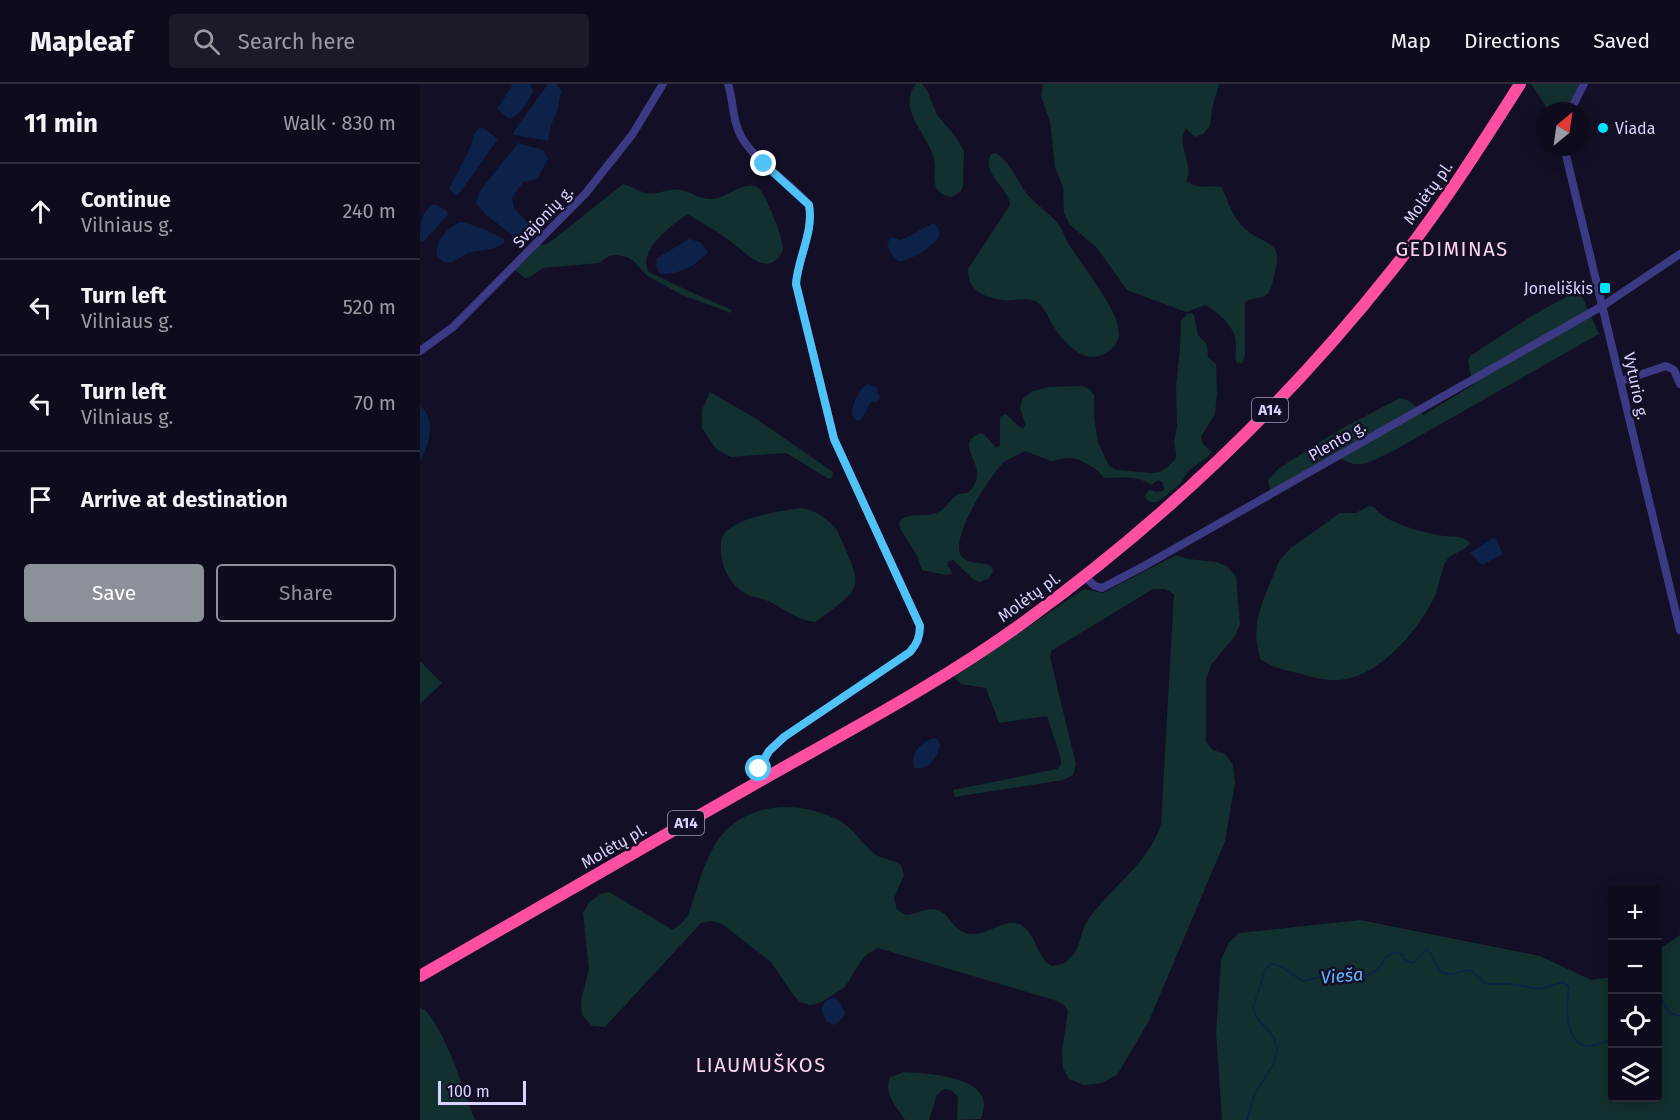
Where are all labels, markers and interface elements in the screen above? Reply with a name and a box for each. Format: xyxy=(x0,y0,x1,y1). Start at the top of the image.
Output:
search box xyxy=(169,14,589,68)
text: Mapleaf xyxy=(30,25,133,58)
icon: search xyxy=(190,25,223,58)
text: Search here xyxy=(238,28,355,55)
text: Map xyxy=(1391,28,1431,54)
text: Directions xyxy=(1464,28,1560,54)
text: Saved xyxy=(1593,28,1650,54)
north arrow xyxy=(1536,102,1590,156)
text: 11 min xyxy=(24,108,98,139)
text: Walk · 830 m xyxy=(283,111,396,135)
place label: Viada xyxy=(1615,119,1655,138)
marker: Viada xyxy=(1596,121,1610,135)
route end xyxy=(750,150,776,176)
street label: Molėtų pl. xyxy=(1399,158,1457,228)
street label: Svajonių g. xyxy=(509,182,577,252)
text: Continue xyxy=(81,186,171,213)
icon: ahead xyxy=(24,195,57,228)
text: 240 m xyxy=(342,199,396,223)
text: Vilniaus g. xyxy=(81,213,173,237)
district label: GEDIMINAS xyxy=(1395,237,1509,261)
place label: Joneliškis xyxy=(1524,279,1593,298)
marker: Joneliškis xyxy=(1598,281,1612,295)
text: Turn left xyxy=(81,282,166,309)
icon: left xyxy=(24,291,57,324)
text: 520 m xyxy=(343,295,396,319)
text: Vilniaus g. xyxy=(81,309,173,333)
street label: Vyturio g. xyxy=(1620,351,1652,421)
text: Turn left xyxy=(81,378,166,405)
icon: left xyxy=(24,387,57,420)
text: 70 m xyxy=(354,391,396,415)
road number: A14 xyxy=(1252,398,1288,422)
text: Vilniaus g. xyxy=(81,405,173,429)
street label: Plento g. xyxy=(1305,417,1369,465)
icon: arrive xyxy=(24,483,57,516)
text: Arrive at destination xyxy=(81,486,288,513)
button: Save xyxy=(24,564,204,622)
button: Share xyxy=(216,564,396,622)
street label: Molėtų pl. xyxy=(994,568,1064,626)
route start xyxy=(745,755,771,781)
road number: A14 xyxy=(668,811,704,835)
street label: Molėtų pl. xyxy=(578,820,650,872)
map controls xyxy=(1608,886,1662,1102)
button: + xyxy=(1608,886,1662,940)
button: − xyxy=(1608,940,1662,994)
water label: Vieša xyxy=(1320,963,1364,989)
button: locate xyxy=(1608,994,1662,1048)
button: layers xyxy=(1608,1048,1662,1102)
district label: LIAUMUŠKOS xyxy=(695,1053,827,1077)
scale bar xyxy=(438,1078,526,1106)
text: 100 m xyxy=(447,1082,490,1101)

